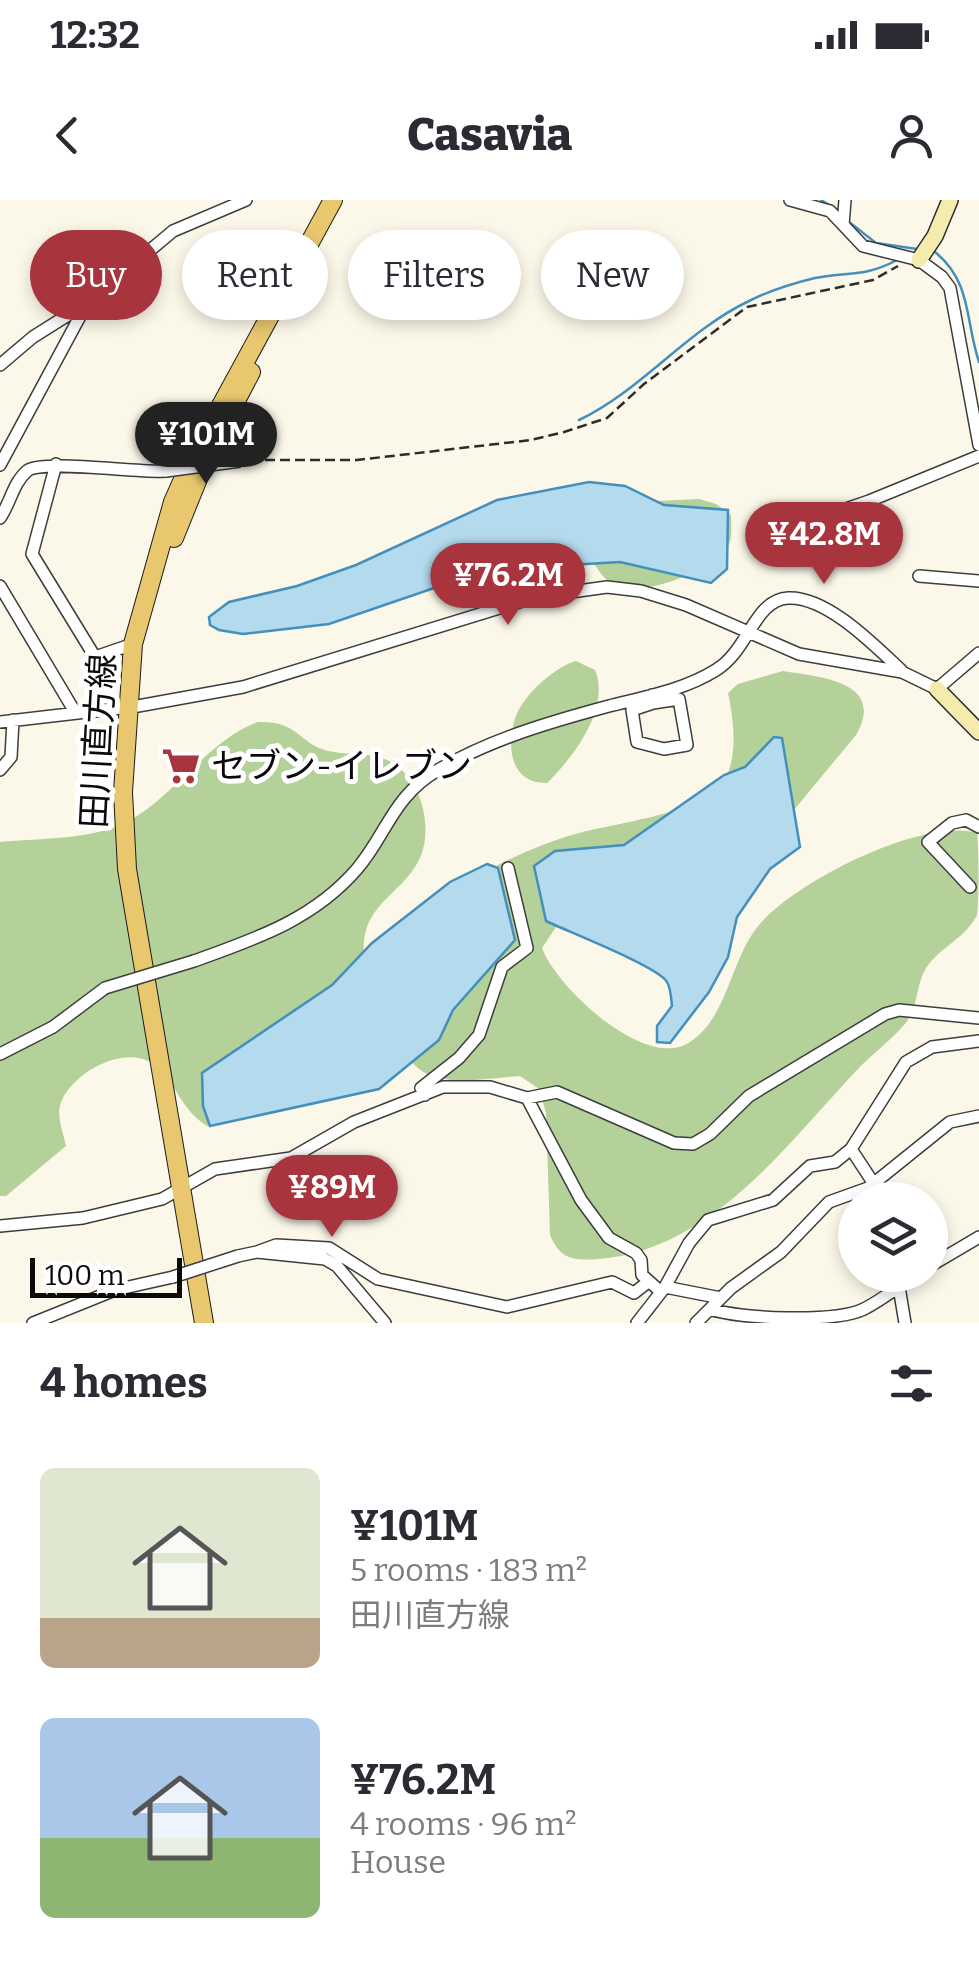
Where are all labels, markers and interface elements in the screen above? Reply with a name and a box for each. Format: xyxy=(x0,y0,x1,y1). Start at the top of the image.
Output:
text: 12:32 xyxy=(50,12,140,58)
icon: back xyxy=(40,108,95,163)
text: Casavia xyxy=(407,108,572,162)
icon: person xyxy=(884,108,939,163)
chip: Buy xyxy=(30,230,162,320)
chip: Rent xyxy=(182,230,328,320)
chip: Filters xyxy=(348,230,521,320)
chip: New xyxy=(541,230,684,320)
pin: ¥101M xyxy=(136,402,276,487)
text: ¥101M xyxy=(157,415,255,453)
pin: ¥42.8M xyxy=(743,502,905,587)
text: ¥42.8M xyxy=(767,515,881,553)
pin: ¥76.2M xyxy=(427,543,589,628)
text: ¥76.2M xyxy=(452,556,564,594)
street label: 田川直方線 xyxy=(72,653,124,829)
supermarket icon: セブン-イレブン xyxy=(160,745,202,787)
place label: セブン-イレブン xyxy=(211,745,472,787)
pin: ¥89M xyxy=(273,1155,391,1240)
text: ¥89M xyxy=(288,1168,376,1206)
map controls xyxy=(838,1182,948,1292)
button: layers xyxy=(838,1182,948,1292)
scale bar xyxy=(30,1253,182,1298)
text: 100 m xyxy=(45,1259,125,1292)
icon: filters xyxy=(884,1356,939,1411)
text: 4 homes xyxy=(40,1358,208,1408)
text: ¥101M xyxy=(350,1501,479,1551)
icon: home xyxy=(120,1508,240,1628)
text: 5 rooms · 183 m² xyxy=(350,1551,587,1589)
text: 田川直方線 xyxy=(350,1596,510,1634)
text: ¥76.2M xyxy=(350,1755,496,1805)
icon: home xyxy=(120,1758,240,1878)
text: 4 rooms · 96 m² xyxy=(350,1805,577,1843)
text: House xyxy=(350,1843,446,1881)

